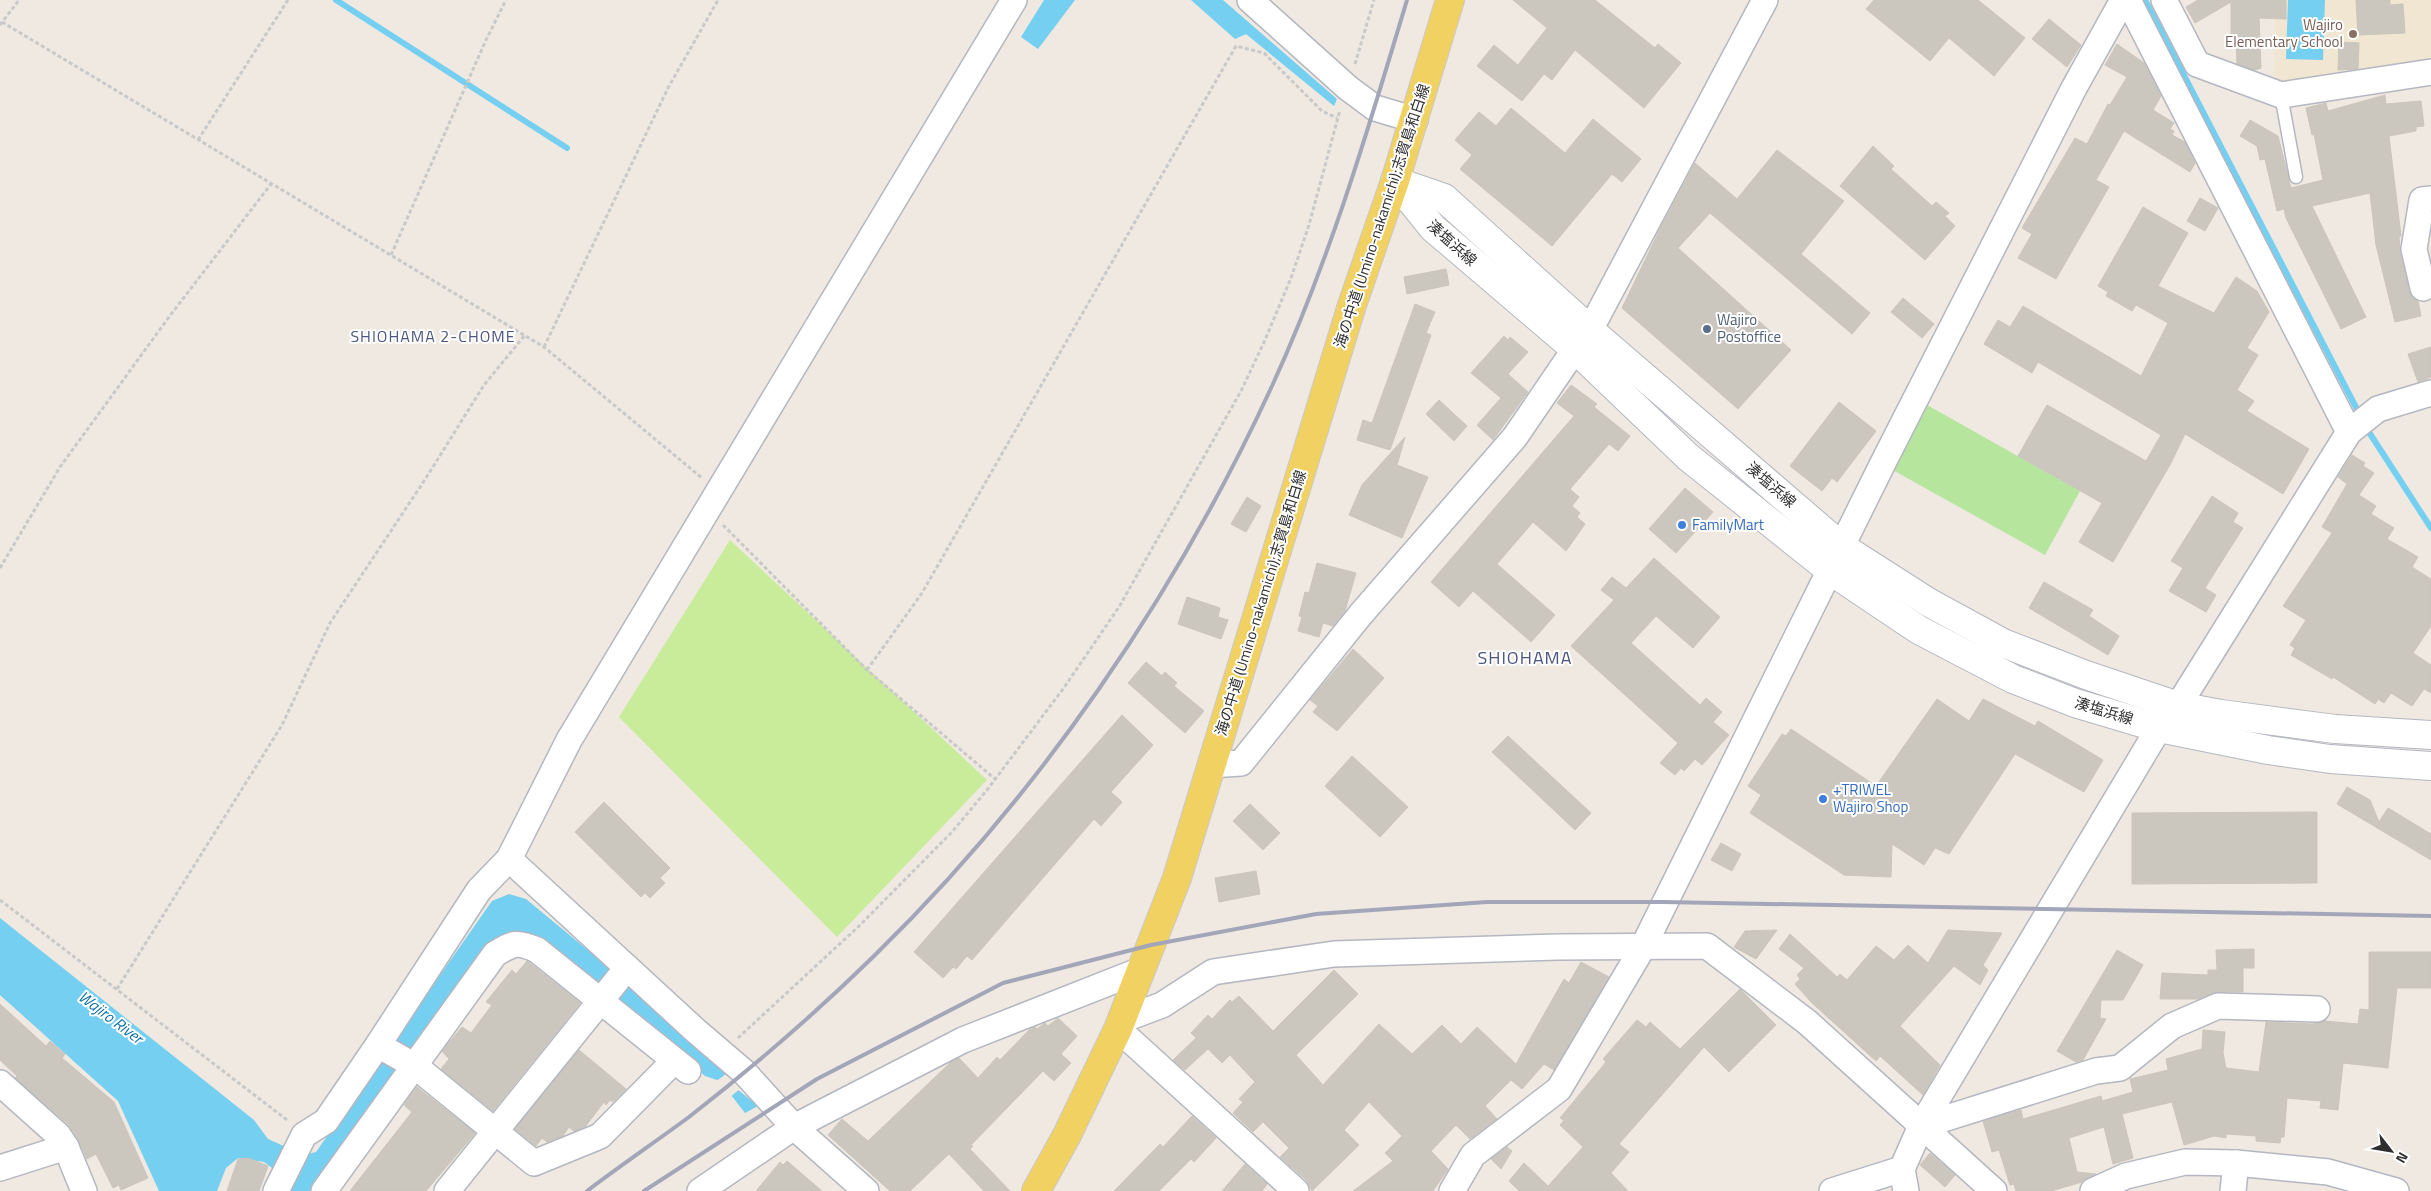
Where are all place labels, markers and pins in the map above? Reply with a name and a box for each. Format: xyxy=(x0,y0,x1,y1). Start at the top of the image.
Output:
place label: Wajiro Elementary School xyxy=(2225,13,2343,53)
marker: Wajiro Elementary School xyxy=(2347,28,2359,40)
place label: Wajiro Postoffice xyxy=(1717,308,1781,348)
marker: Wajiro Postoffice xyxy=(1701,323,1713,335)
place label: FamilyMart xyxy=(1692,513,1765,536)
marker: FamilyMart xyxy=(1676,519,1688,531)
place label: +TRIWEL Wajiro Shop xyxy=(1833,778,1909,818)
marker: +TRIWEL Wajiro Shop xyxy=(1817,793,1829,805)

